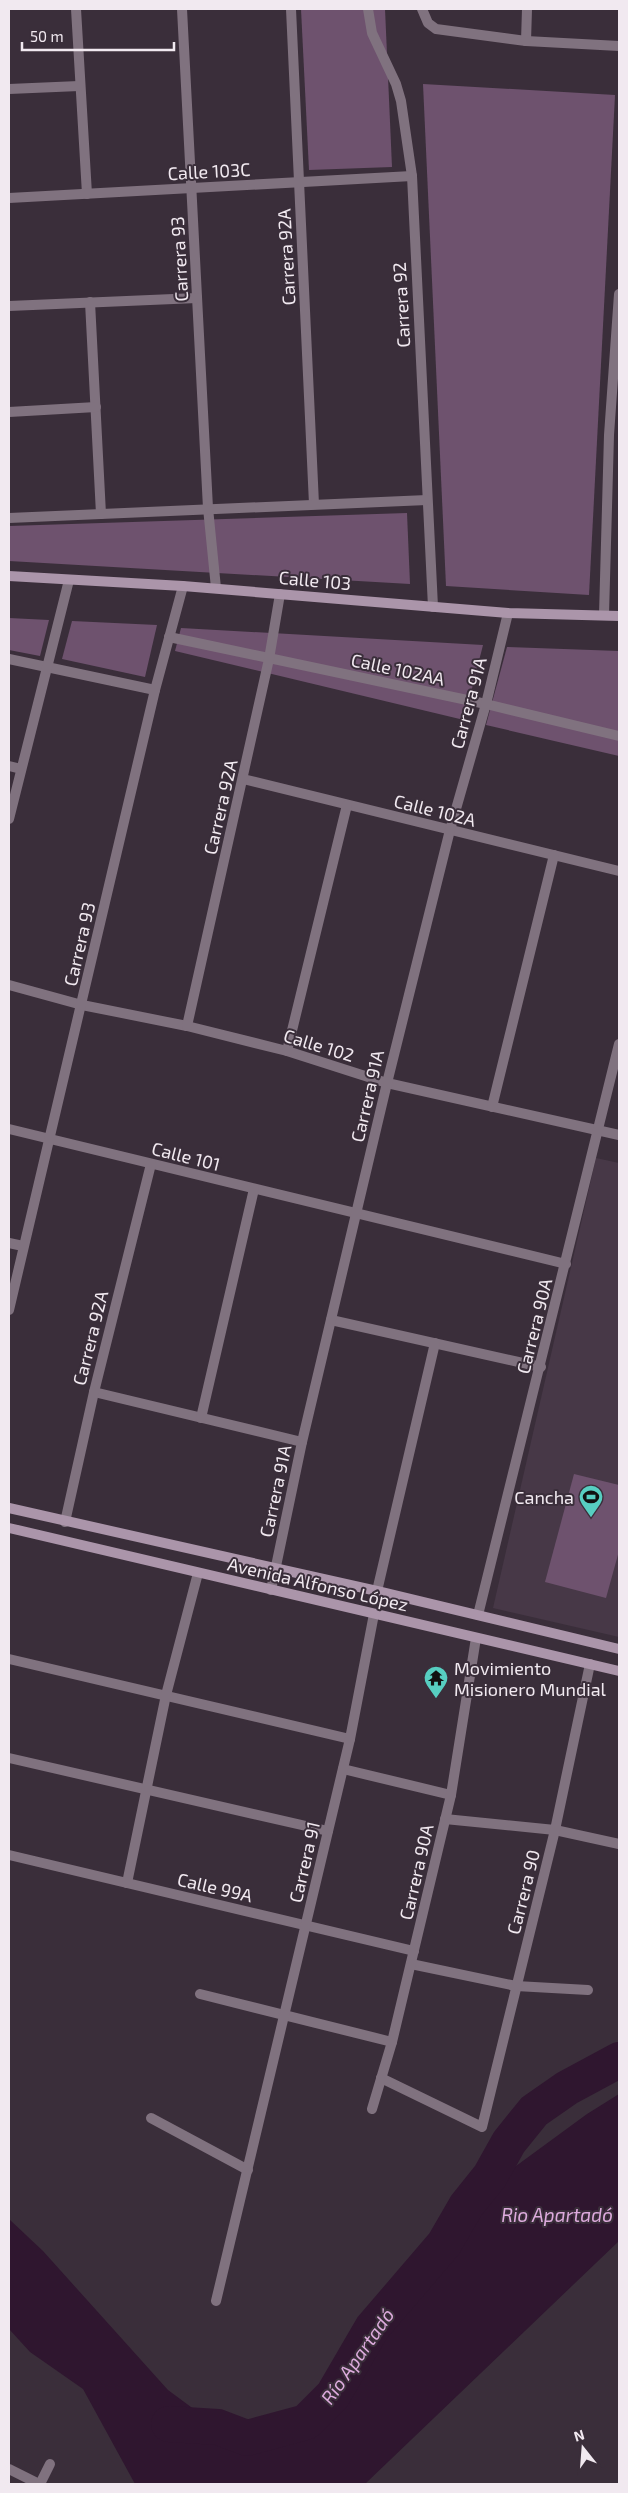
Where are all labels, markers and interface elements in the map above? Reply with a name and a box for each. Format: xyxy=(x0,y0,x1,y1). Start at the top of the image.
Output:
scale bar xyxy=(22,20,175,52)
text: 50 m xyxy=(30,27,64,45)
street label: Calle 103C xyxy=(167,158,251,184)
street label: Carrera 92A xyxy=(272,207,300,306)
street label: Carrera 93 xyxy=(166,216,192,302)
street label: Carrera 92 xyxy=(388,262,414,348)
street label: Calle 103 xyxy=(278,566,352,594)
street label: Calle 102AA xyxy=(349,648,448,690)
street label: Carrera 91A xyxy=(445,654,491,751)
street label: Carrera 92A xyxy=(198,757,242,857)
street label: Calle 102A xyxy=(392,789,479,831)
street label: Carrera 93 xyxy=(59,900,99,988)
street label: Calle 102 xyxy=(281,1024,357,1066)
street label: Carrera 91A xyxy=(346,1047,388,1144)
street label: Calle 101 xyxy=(150,1137,222,1175)
street label: Carrera 90A xyxy=(512,1275,557,1376)
street label: Carrera 92A xyxy=(68,1288,113,1388)
street label: Carrera 91A xyxy=(254,1442,296,1539)
sports icon: Cancha xyxy=(578,1484,604,1518)
place label: Cancha xyxy=(514,1486,574,1508)
street label: Avenida Alfonso López xyxy=(226,1553,410,1615)
place label: Movimiento Misionero Mundial xyxy=(454,1657,607,1700)
temple icon: Movimiento Misionero Mundial xyxy=(423,1665,449,1699)
street label: Carrera 91 xyxy=(284,1819,324,1905)
street label: Carrera 90A xyxy=(394,1821,438,1922)
street label: Carrera 90 xyxy=(502,1847,544,1937)
street label: Calle 99A xyxy=(175,1868,255,1906)
water label: Rio Apartadó xyxy=(501,2203,613,2226)
water label: Río Apartadó xyxy=(316,2304,398,2408)
north arrow xyxy=(558,2423,608,2473)
text: N xyxy=(572,2425,586,2445)

